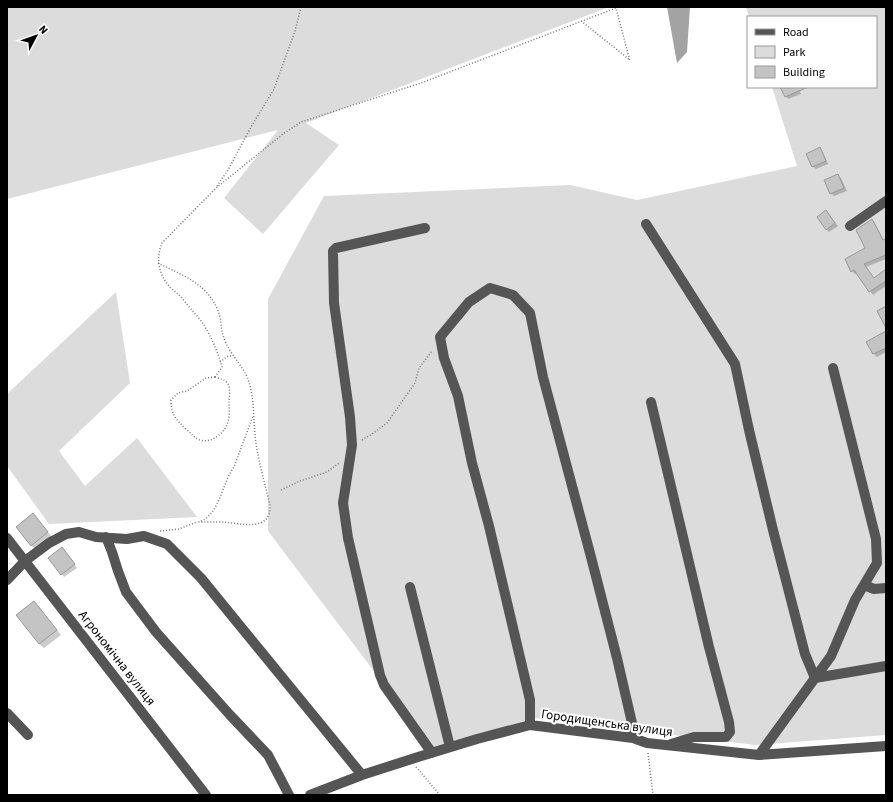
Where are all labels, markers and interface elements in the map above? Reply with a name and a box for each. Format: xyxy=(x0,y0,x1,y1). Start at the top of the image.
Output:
north arrow xyxy=(16,16,56,56)
legend xyxy=(747,16,877,88)
text: N xyxy=(35,22,51,37)
text: Road xyxy=(783,24,809,41)
text: Park xyxy=(783,44,805,61)
text: Building xyxy=(783,64,825,81)
street label: Агрономічна вулиця xyxy=(74,607,160,709)
street label: Городищенська вулиця xyxy=(540,705,674,741)

